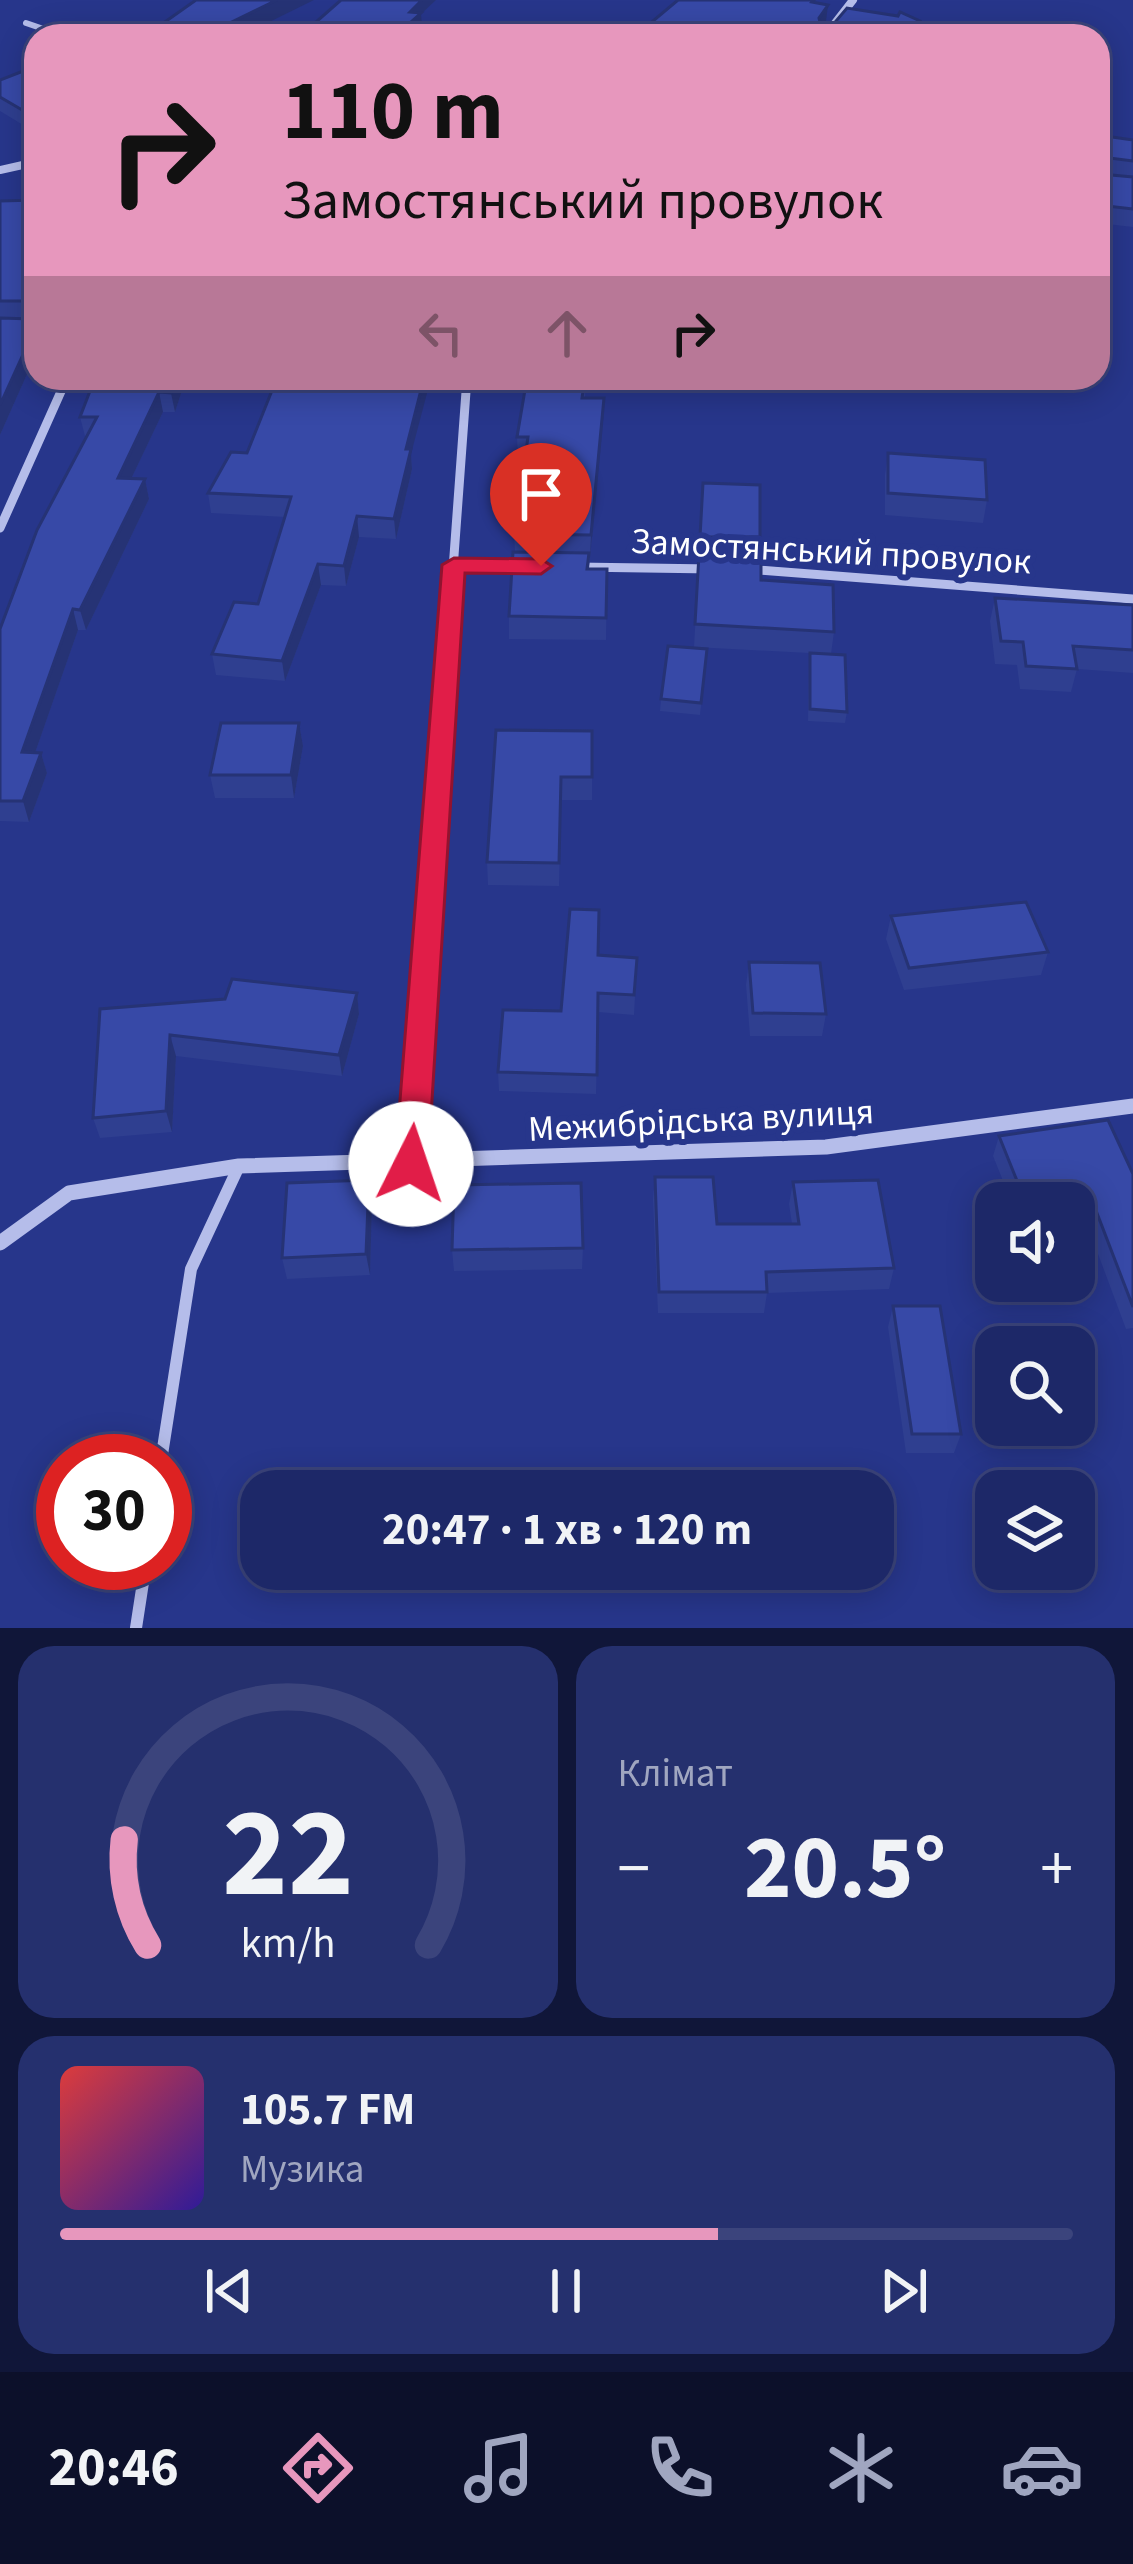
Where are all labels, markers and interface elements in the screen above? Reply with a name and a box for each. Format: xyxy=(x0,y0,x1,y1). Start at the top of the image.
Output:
text: 110 m xyxy=(282,52,504,172)
icon: right xyxy=(84,72,240,228)
text: Замостянський провулок xyxy=(282,163,883,240)
icon: left xyxy=(408,300,474,366)
icon: ahead xyxy=(534,300,600,366)
icon: right xyxy=(660,300,726,366)
pin xyxy=(490,443,592,566)
icon: arrive xyxy=(508,461,574,527)
street label: Замостянський провулок xyxy=(630,516,1032,587)
street label: Межибрідська вулиця xyxy=(527,1086,875,1155)
position arrow xyxy=(348,1101,474,1227)
map controls xyxy=(975,1182,1095,1590)
button: sound xyxy=(975,1182,1095,1302)
button: search xyxy=(975,1326,1095,1446)
speed limit sign: 30 xyxy=(36,1434,192,1590)
button: layers xyxy=(975,1470,1095,1590)
text: 20:47 · 1 хв · 120 m xyxy=(382,1498,752,1562)
text: Клімат xyxy=(618,1746,733,1802)
text: 22 xyxy=(222,1766,354,1944)
text: 20.5° xyxy=(744,1805,946,1933)
text: − xyxy=(618,1822,650,1916)
text: + xyxy=(1040,1822,1073,1916)
text: km/h xyxy=(240,1913,335,1974)
text: 105.7 FM xyxy=(240,2078,415,2142)
text: Музика xyxy=(240,2142,364,2198)
icon: previous xyxy=(196,2258,262,2324)
icon: pause xyxy=(533,2258,599,2324)
icon: next xyxy=(871,2258,937,2324)
icon: directions xyxy=(276,2426,360,2510)
icon: music xyxy=(457,2426,541,2510)
icon: phone xyxy=(638,2426,722,2510)
icon: climate xyxy=(819,2426,903,2510)
icon: car xyxy=(1000,2426,1084,2510)
text: 20:46 xyxy=(49,2430,179,2507)

